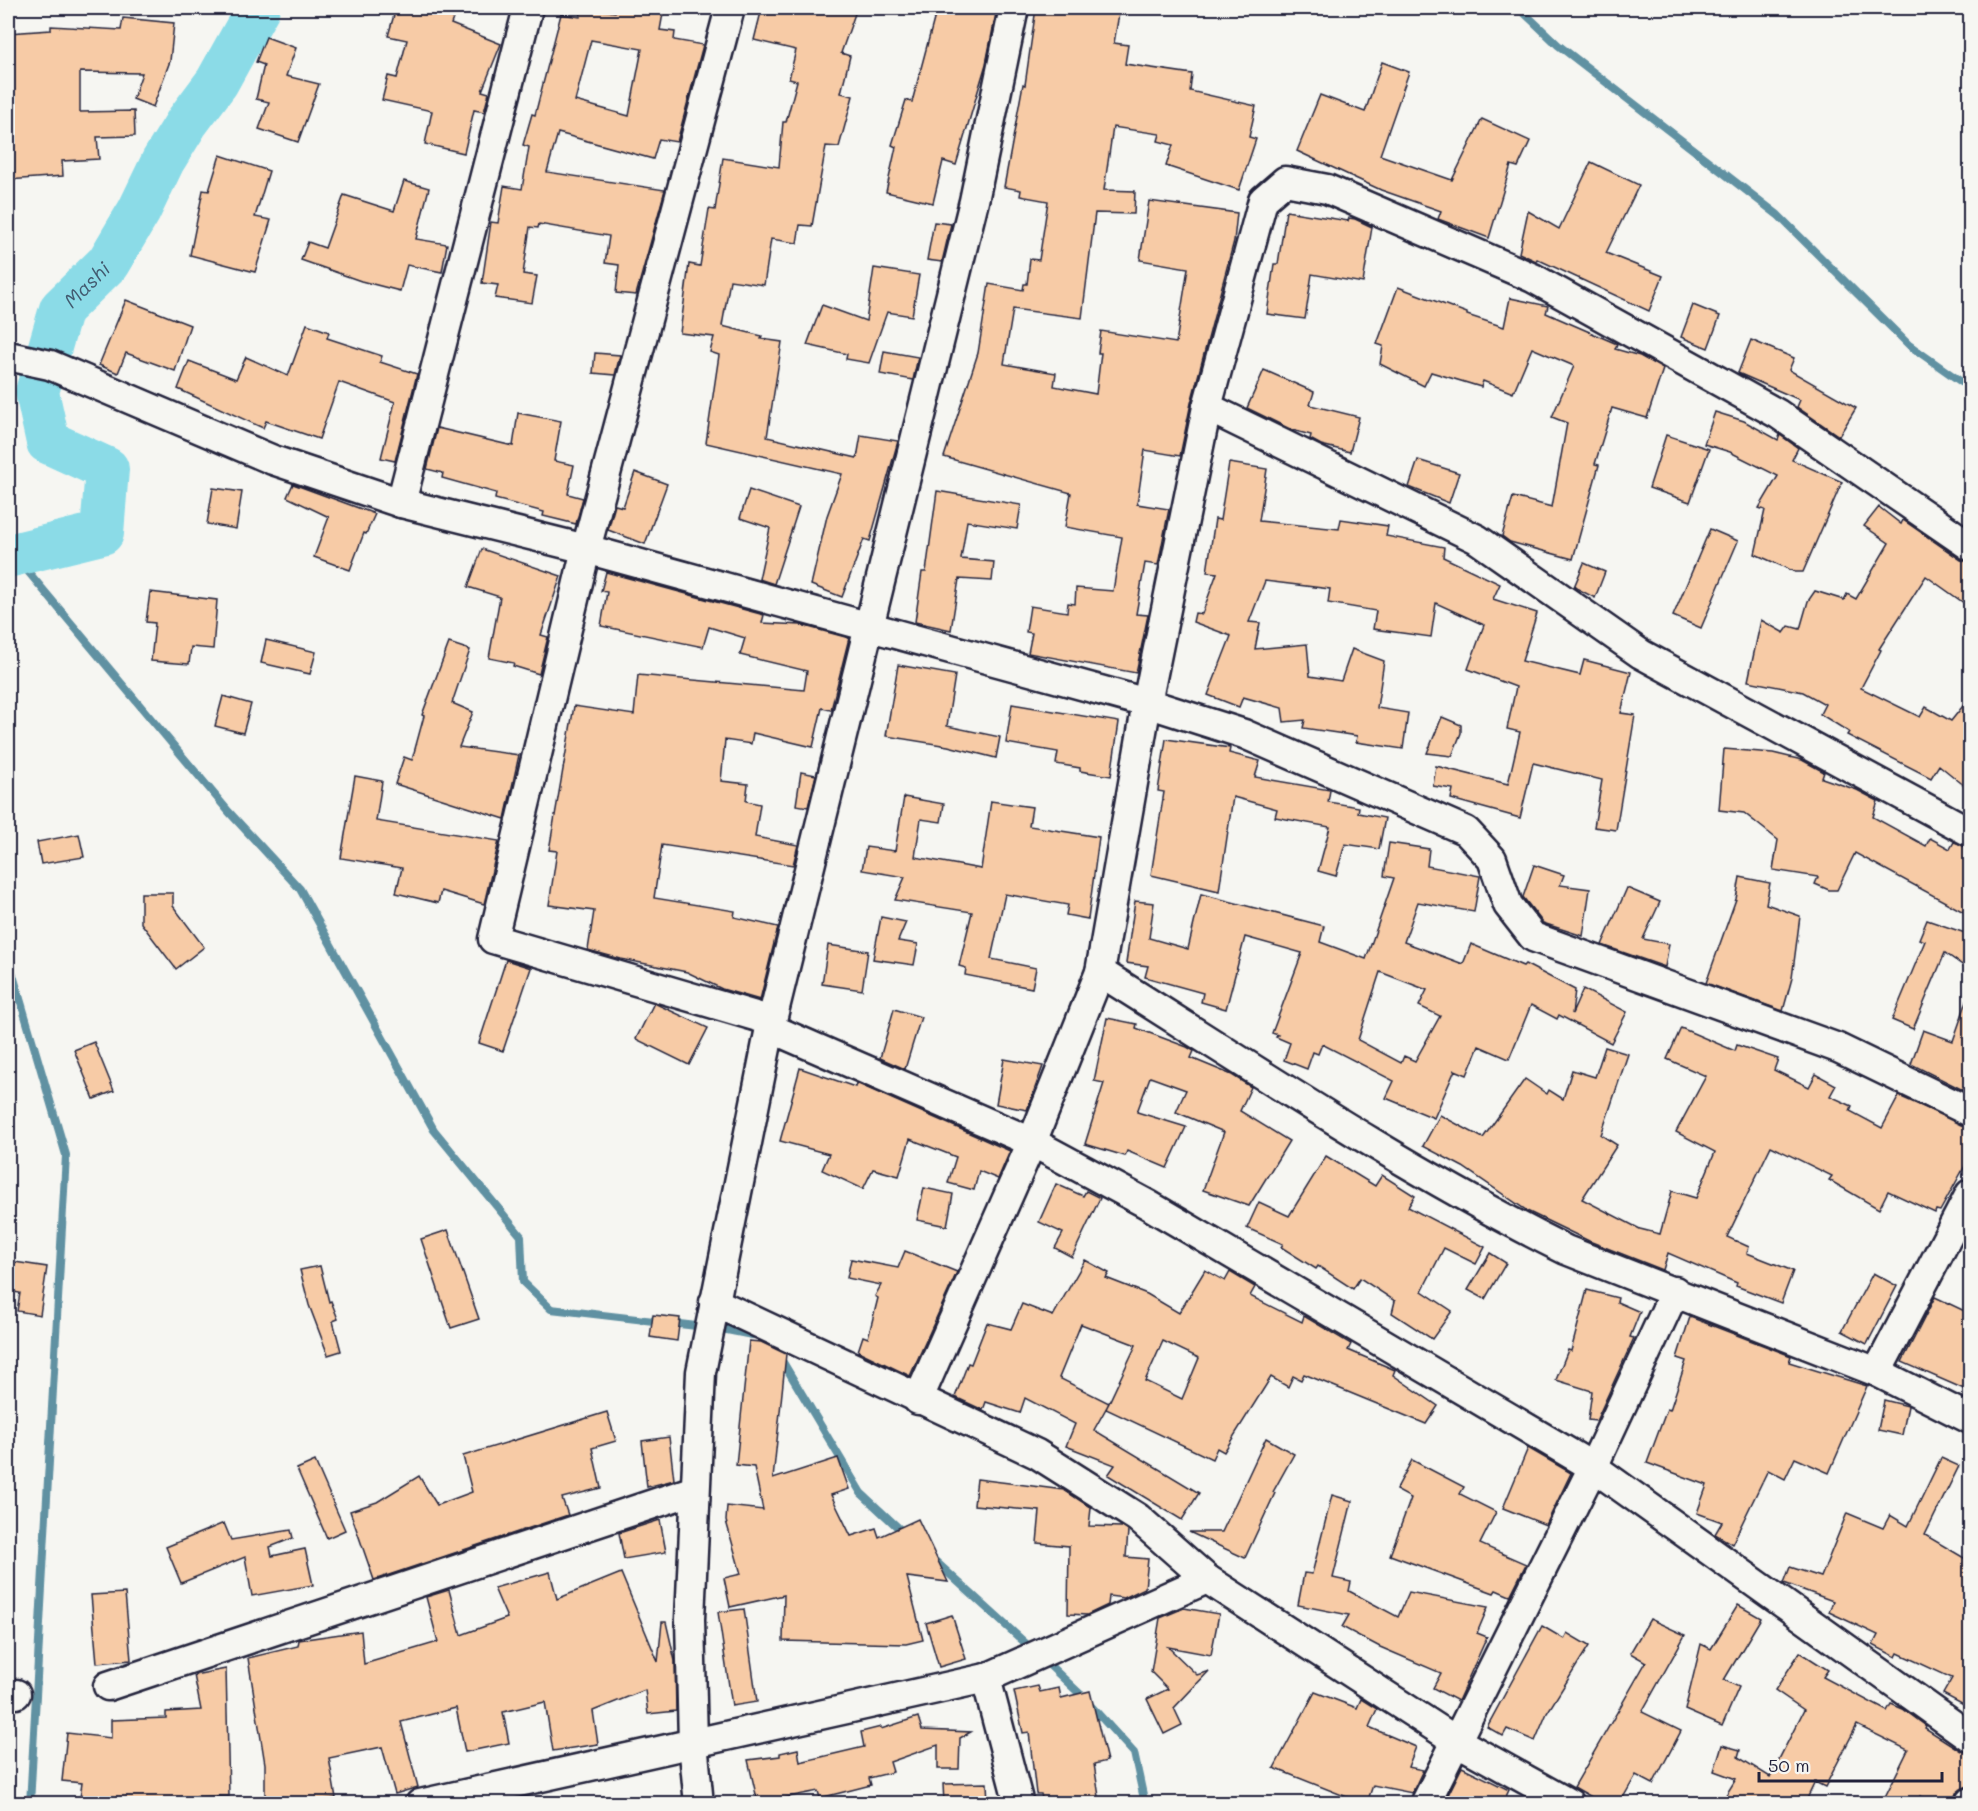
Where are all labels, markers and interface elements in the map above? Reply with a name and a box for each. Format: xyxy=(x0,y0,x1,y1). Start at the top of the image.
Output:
water label: Mashi xyxy=(57,255,116,313)
scale bar xyxy=(1759,1745,1942,1783)
text: 50 m xyxy=(1768,1753,1810,1777)

